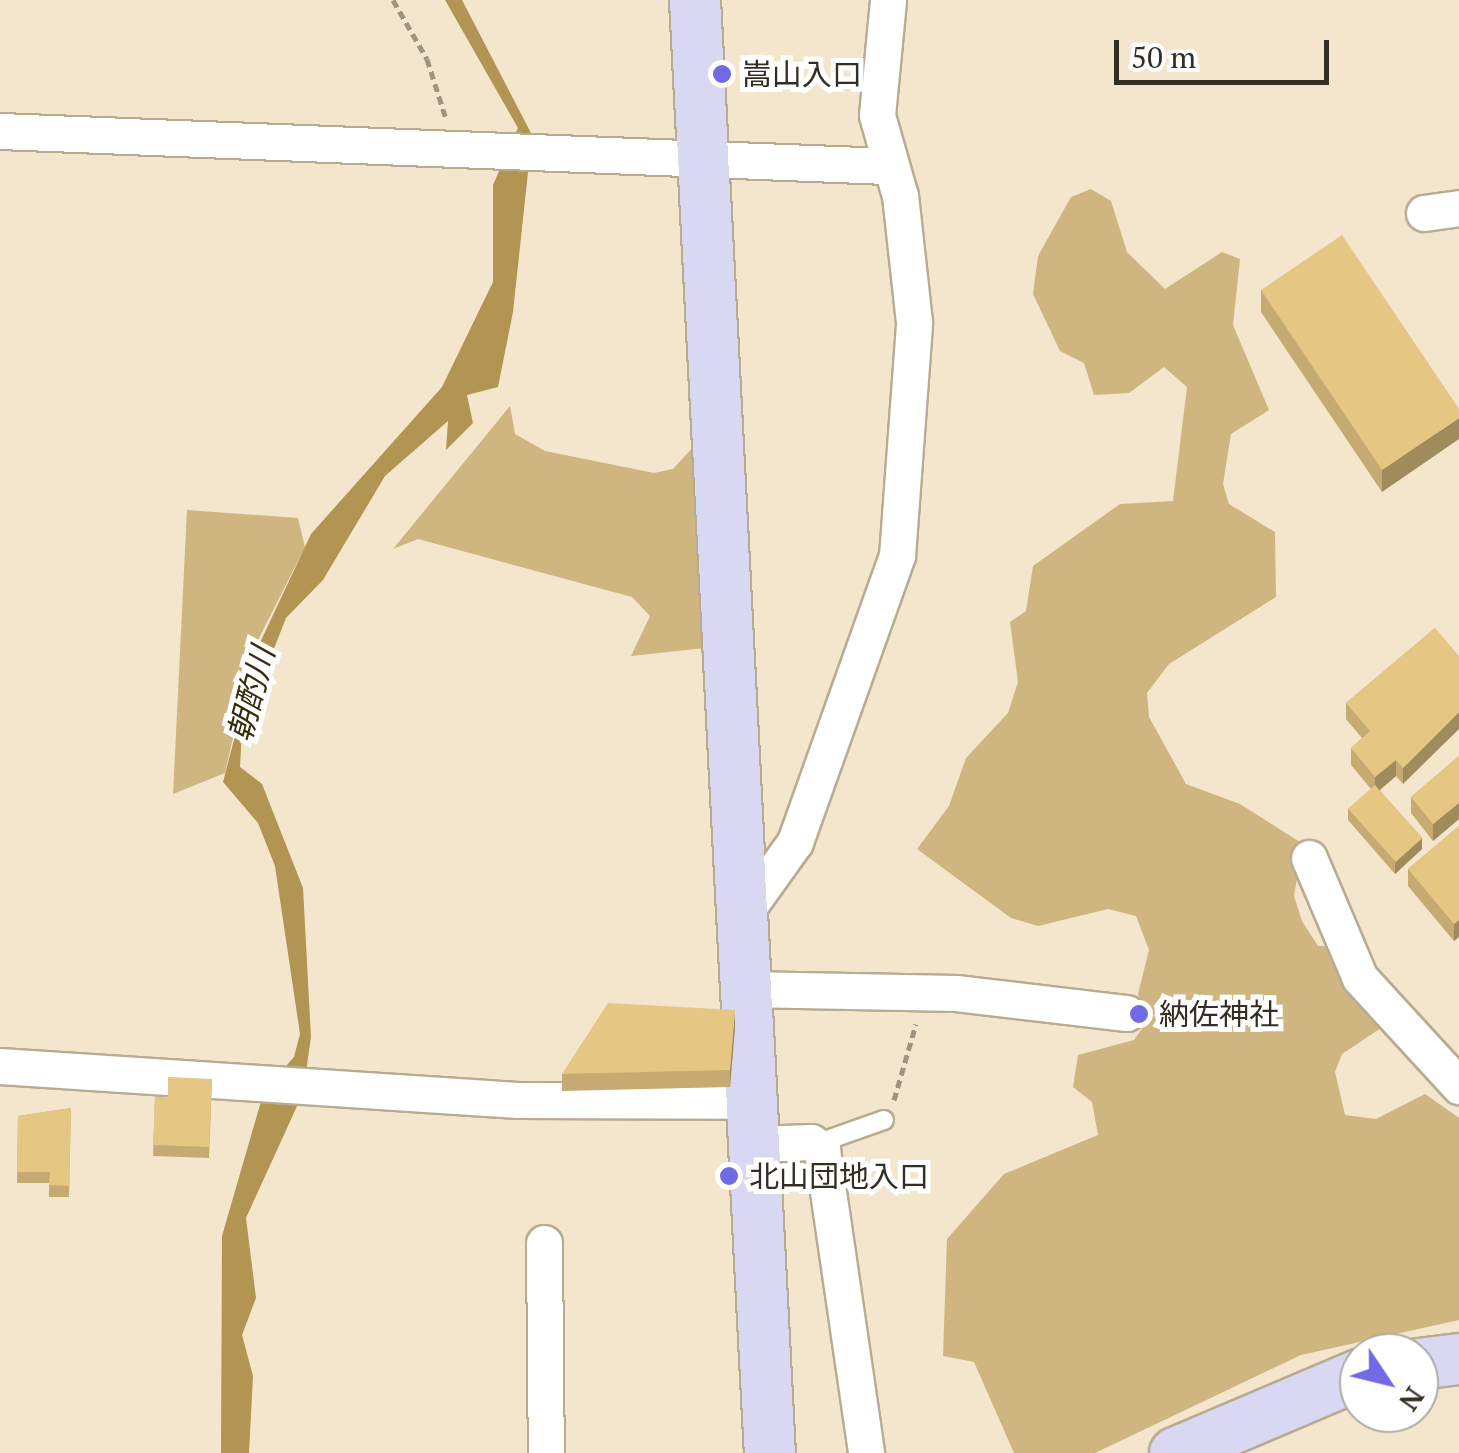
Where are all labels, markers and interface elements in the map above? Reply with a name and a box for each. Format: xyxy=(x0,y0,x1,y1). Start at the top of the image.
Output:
scale bar xyxy=(1119,20,1334,82)
text: 50 m xyxy=(1131,37,1196,77)
place label: 嵩山入口 xyxy=(742,56,862,92)
marker: 嵩山入口 xyxy=(711,63,733,85)
water label: 朝酌川 xyxy=(220,643,282,745)
place label: 納佐神社 xyxy=(1159,996,1279,1032)
marker: 納佐神社 xyxy=(1128,1003,1150,1025)
place label: 北山団地入口 xyxy=(749,1158,929,1194)
marker: 北山団地入口 xyxy=(718,1165,740,1187)
north arrow xyxy=(1339,1333,1439,1433)
text: N xyxy=(1391,1380,1434,1419)

